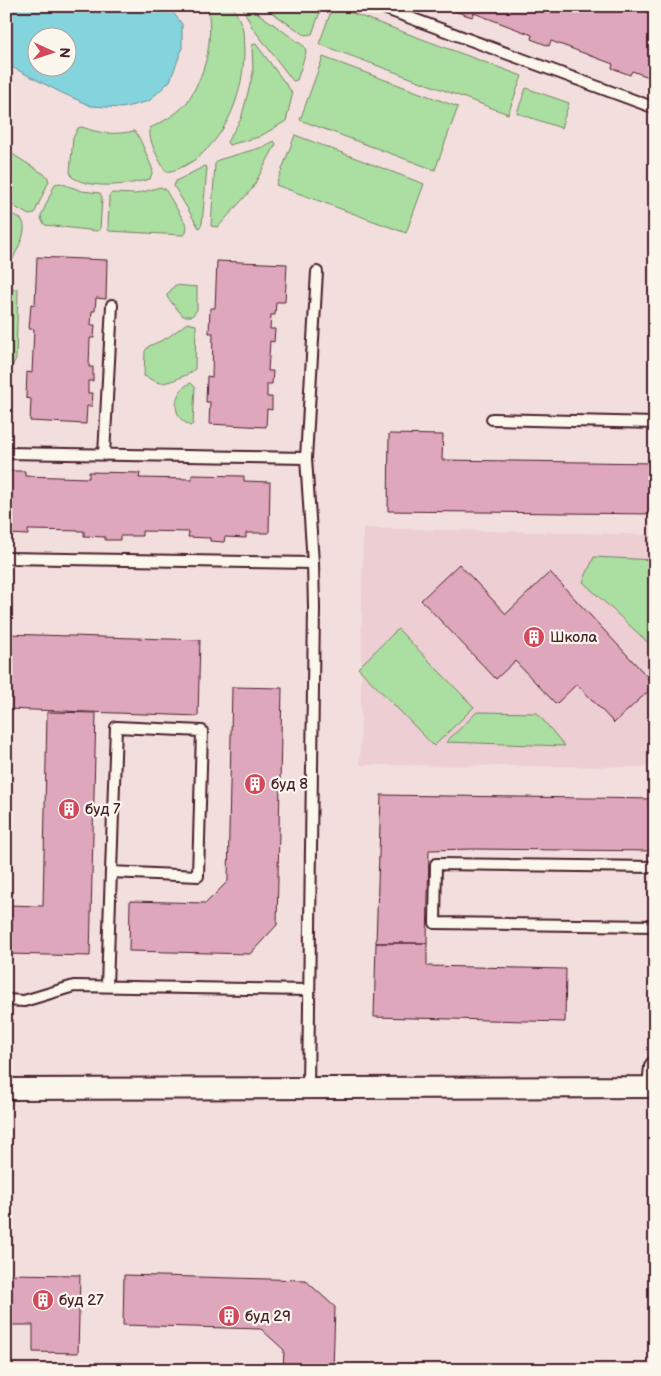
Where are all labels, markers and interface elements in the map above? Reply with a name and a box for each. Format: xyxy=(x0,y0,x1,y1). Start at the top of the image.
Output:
north arrow xyxy=(28,28,78,78)
text: N xyxy=(56,47,73,58)
building icon: Школа xyxy=(522,625,546,649)
place label: Школа xyxy=(550,628,597,647)
building icon: буд 8 xyxy=(243,772,267,796)
place label: буд 8 xyxy=(271,775,308,794)
building icon: буд 7 xyxy=(57,797,81,821)
place label: буд 7 xyxy=(85,800,121,819)
building icon: буд 27 xyxy=(31,1288,55,1312)
place label: буд 27 xyxy=(59,1291,104,1310)
building icon: буд 29 xyxy=(217,1304,241,1328)
place label: буд 29 xyxy=(245,1307,291,1326)

